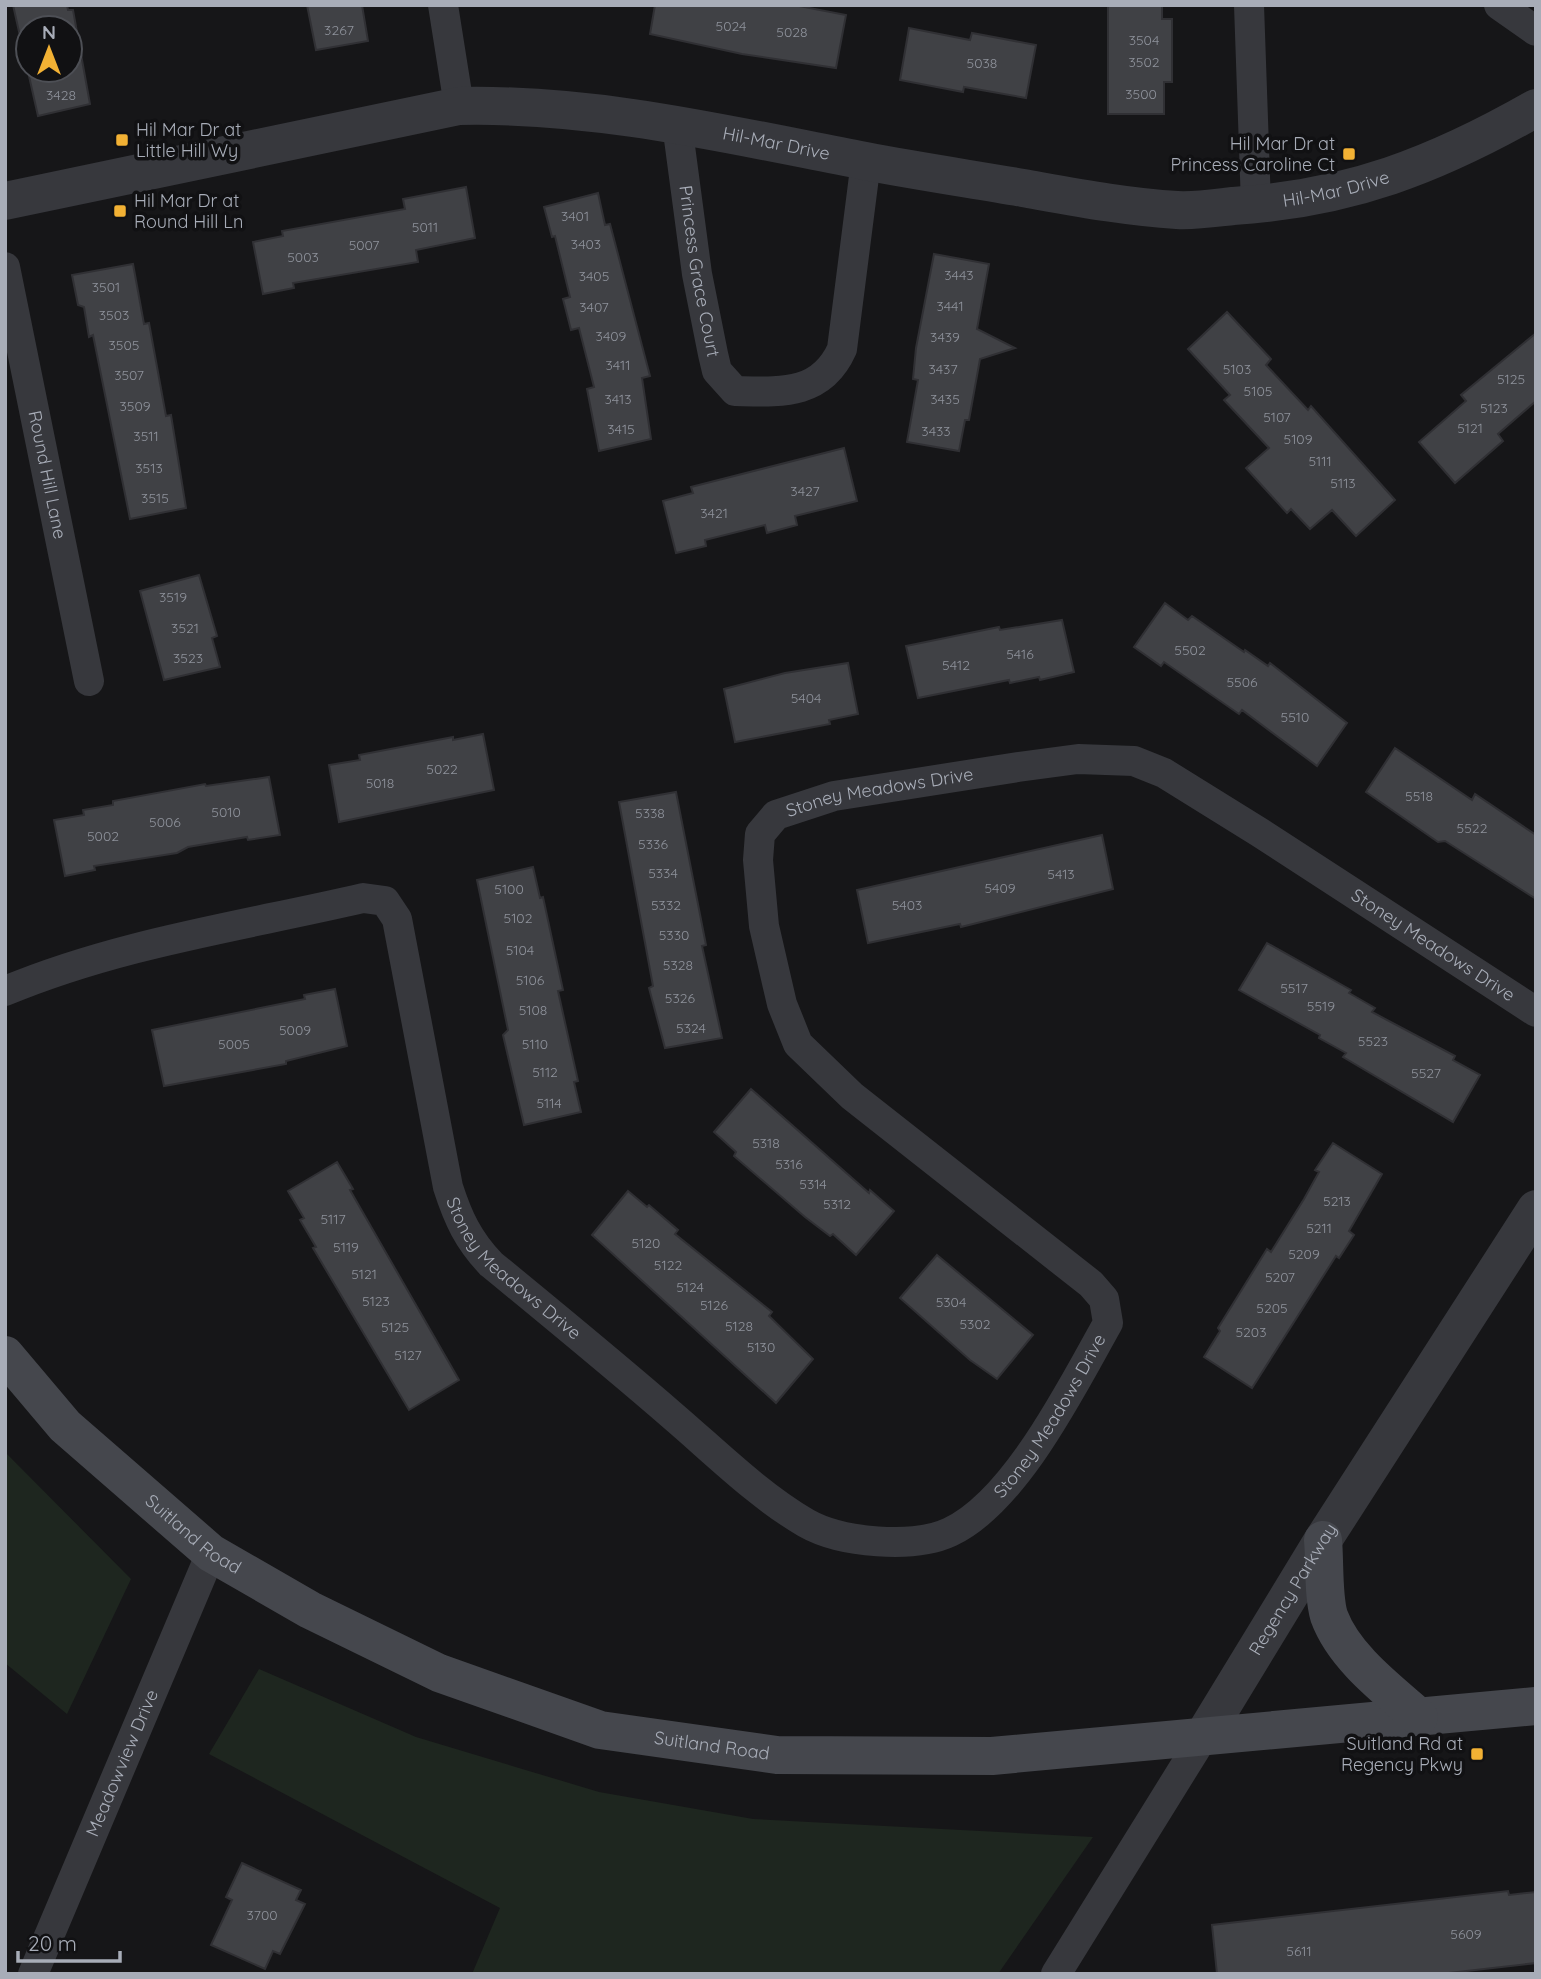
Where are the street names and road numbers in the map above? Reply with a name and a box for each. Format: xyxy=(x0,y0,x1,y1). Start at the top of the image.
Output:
street label: Hil-Mar Drive xyxy=(721,121,832,165)
street label: Hil-Mar Drive xyxy=(1281,165,1392,212)
street label: Princess Grace Court xyxy=(674,184,725,359)
street label: Round Hill Lane xyxy=(23,408,72,541)
street label: Stoney Meadows Drive xyxy=(783,762,975,822)
street label: Stoney Meadows Drive xyxy=(1347,883,1520,1006)
street label: Stoney Meadows Drive xyxy=(441,1194,586,1344)
street label: Stoney Meadows Drive xyxy=(988,1330,1111,1503)
street label: Suitland Road xyxy=(141,1489,245,1579)
street label: Regency Parkway xyxy=(1243,1519,1342,1659)
street label: Meadowview Drive xyxy=(80,1686,163,1840)
street label: Suitland Road xyxy=(653,1726,771,1765)

